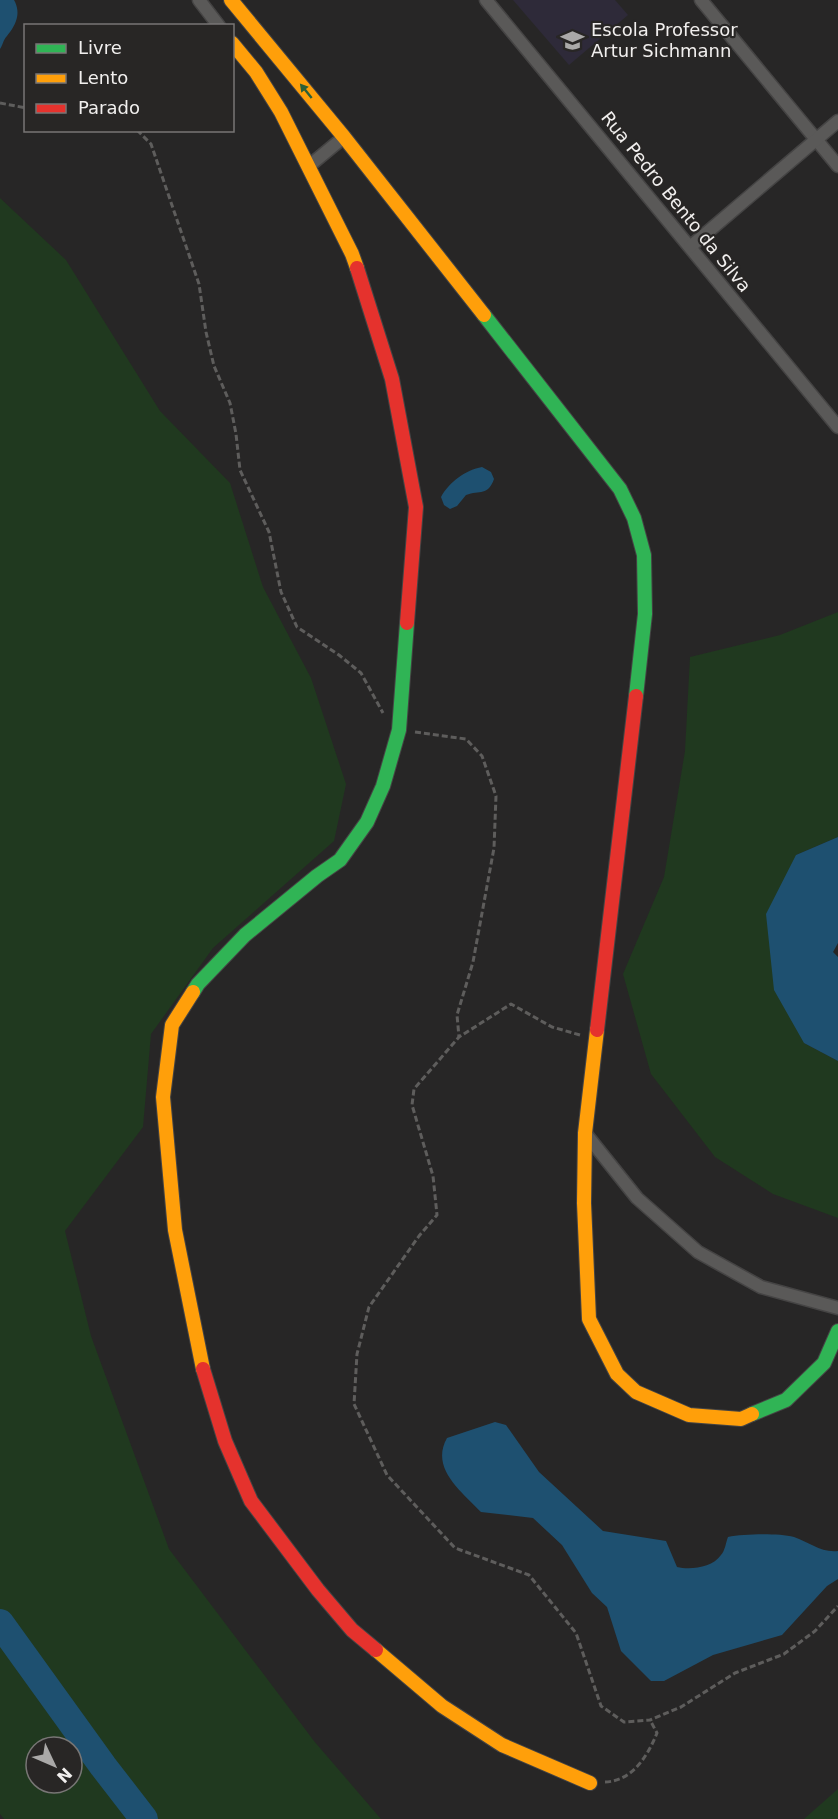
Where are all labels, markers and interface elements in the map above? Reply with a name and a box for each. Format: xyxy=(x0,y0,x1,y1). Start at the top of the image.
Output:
place label: Escola Professor Artur Sichmann xyxy=(591,19,738,61)
legend xyxy=(24,24,234,132)
school or university icon: Escola Professor Artur Sichmann xyxy=(560,27,586,53)
text: Livre xyxy=(78,37,122,58)
text: Lento xyxy=(78,67,128,88)
one-way arrow xyxy=(301,84,313,99)
text: Parado xyxy=(78,97,140,118)
street label: Rua Pedro Bento da Silva xyxy=(597,107,756,296)
north arrow xyxy=(24,1735,84,1795)
text: N xyxy=(53,1764,76,1786)

